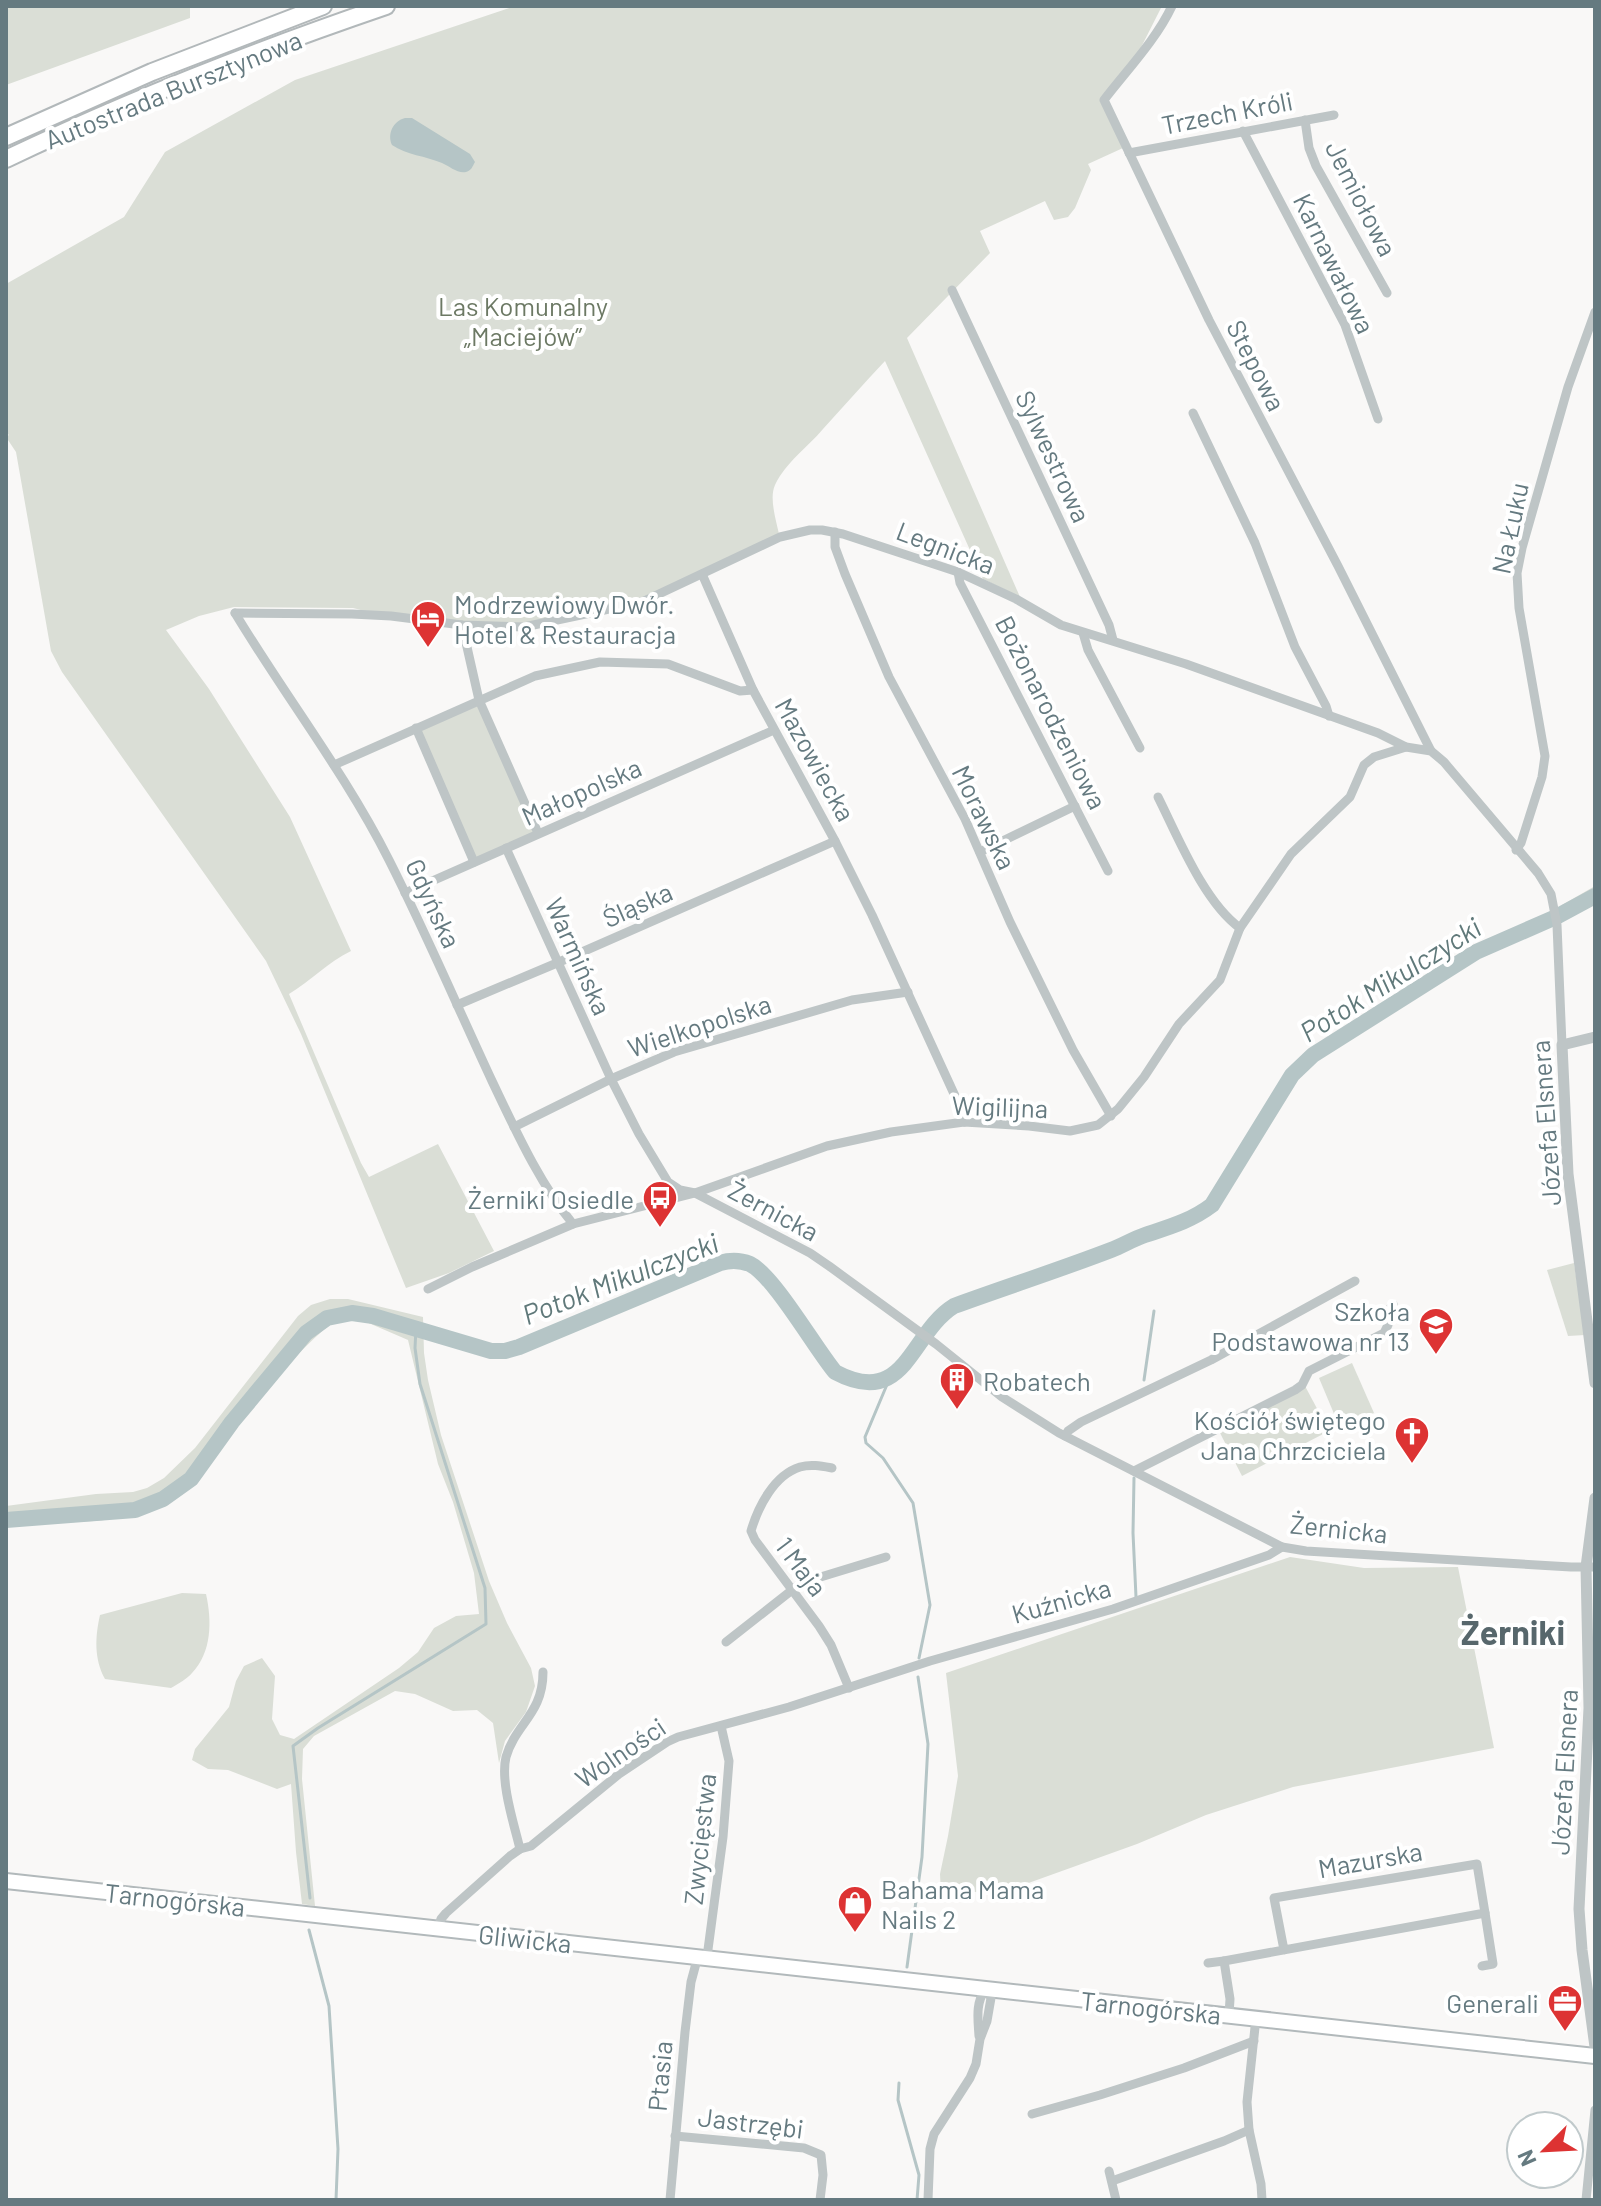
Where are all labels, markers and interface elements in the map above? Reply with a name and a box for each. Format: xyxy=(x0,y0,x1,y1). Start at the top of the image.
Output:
street label: Autostrada Bursztynowa xyxy=(40,23,306,155)
street label: Trzech Króli xyxy=(1159,84,1295,140)
street label: Jemiołowa xyxy=(1320,135,1404,261)
street label: Karnawałowa xyxy=(1288,188,1382,338)
park label: Las Komunalny „Maciejów” xyxy=(438,290,608,351)
street label: Stepowa xyxy=(1221,314,1293,416)
street label: Sylwestrowa xyxy=(1010,385,1098,527)
street label: Na Łuku xyxy=(1484,480,1534,576)
street label: Legnicka xyxy=(892,514,1000,580)
place label: Modrzewiowy Dwór. Hotel & Restauracja xyxy=(454,588,676,649)
hotel icon: Modrzewiowy Dwór. Hotel & Restauracja xyxy=(409,599,447,649)
street label: Bożonarodzeniowa xyxy=(990,610,1114,814)
street label: Mazowiecka xyxy=(769,692,863,826)
street label: Małopolska xyxy=(516,751,646,831)
street label: Morawska xyxy=(947,760,1023,874)
street label: Gdyńska xyxy=(400,854,468,952)
street label: Śląska xyxy=(597,875,677,933)
street label: Warmińska xyxy=(539,893,619,1019)
water label: Potok Mikulczycki xyxy=(1293,910,1487,1048)
street label: Wielkopolska xyxy=(623,987,775,1063)
street label: Józefa Elsnera xyxy=(1524,1039,1566,1207)
street label: Wigilijna xyxy=(951,1089,1049,1123)
street label: Żernicka xyxy=(724,1173,824,1247)
bus stop icon: Żerniki Osiedle xyxy=(641,1179,679,1229)
place label: Żerniki Osiedle xyxy=(468,1183,634,1214)
water label: Potok Mikulczycki xyxy=(517,1225,723,1331)
place label: Szkoła Podstawowa nr 13 xyxy=(1212,1295,1410,1356)
school or university icon: Szkoła Podstawowa nr 13 xyxy=(1417,1306,1455,1356)
building icon: Robatech xyxy=(938,1361,976,1411)
place label: Robatech xyxy=(983,1365,1091,1396)
place label: Kościół świętego Jana Chrzciciela xyxy=(1194,1404,1386,1465)
church icon: Kościół świętego Jana Chrzciciela xyxy=(1393,1415,1431,1465)
street label: Żernicka xyxy=(1289,1507,1389,1549)
street label: 1 Maja xyxy=(770,1530,834,1602)
street label: Kuźnicka xyxy=(1008,1571,1114,1629)
district label: Żerniki xyxy=(1461,1611,1565,1652)
street label: Józefa Elsnera xyxy=(1543,1688,1583,1856)
street label: Wolności xyxy=(569,1711,671,1793)
street label: Zwycięstwa xyxy=(677,1772,721,1906)
street label: Mazurska xyxy=(1315,1835,1425,1883)
place label: Bahama Mama Nails 2 xyxy=(881,1873,1044,1934)
street label: Tarnogórska xyxy=(103,1876,247,1922)
shop icon: Bahama Mama Nails 2 xyxy=(836,1884,874,1934)
street label: Gliwicka xyxy=(477,1918,573,1958)
office icon: Generali xyxy=(1546,1983,1584,2033)
street label: Tarnogórska xyxy=(1079,1984,1223,2030)
place label: Generali xyxy=(1446,1987,1539,2018)
street label: Ptasia xyxy=(640,2039,678,2113)
street label: Jastrzębi xyxy=(696,2100,806,2144)
north arrow xyxy=(1505,2110,1585,2190)
text: N xyxy=(1511,2147,1541,2171)

